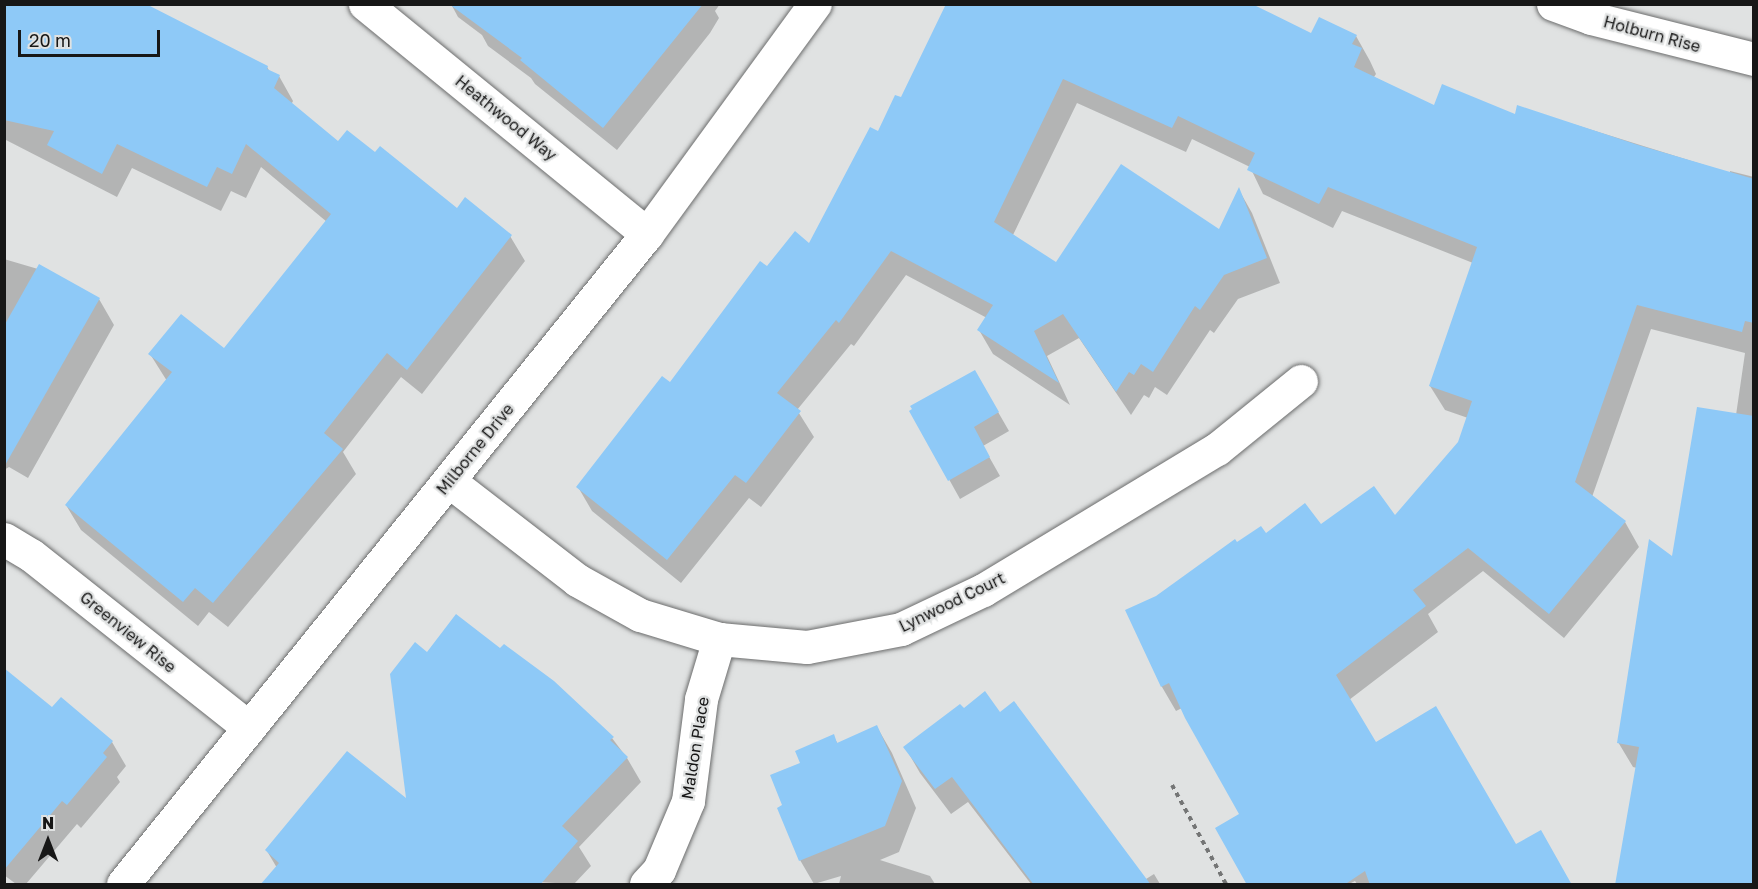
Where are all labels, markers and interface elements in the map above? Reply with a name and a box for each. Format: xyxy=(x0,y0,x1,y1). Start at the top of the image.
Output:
street label: Holburn Rise xyxy=(1602,12,1702,56)
scale bar xyxy=(21,18,164,56)
text: 20 m xyxy=(29,29,71,51)
street label: Heathwood Way xyxy=(452,71,560,165)
street label: Milborne Drive xyxy=(432,400,518,498)
street label: Lynwood Court xyxy=(896,568,1008,636)
street label: Greenview Rise xyxy=(76,588,180,676)
street label: Maldon Place xyxy=(677,695,713,801)
north arrow xyxy=(18,811,78,871)
text: N xyxy=(42,813,54,833)

